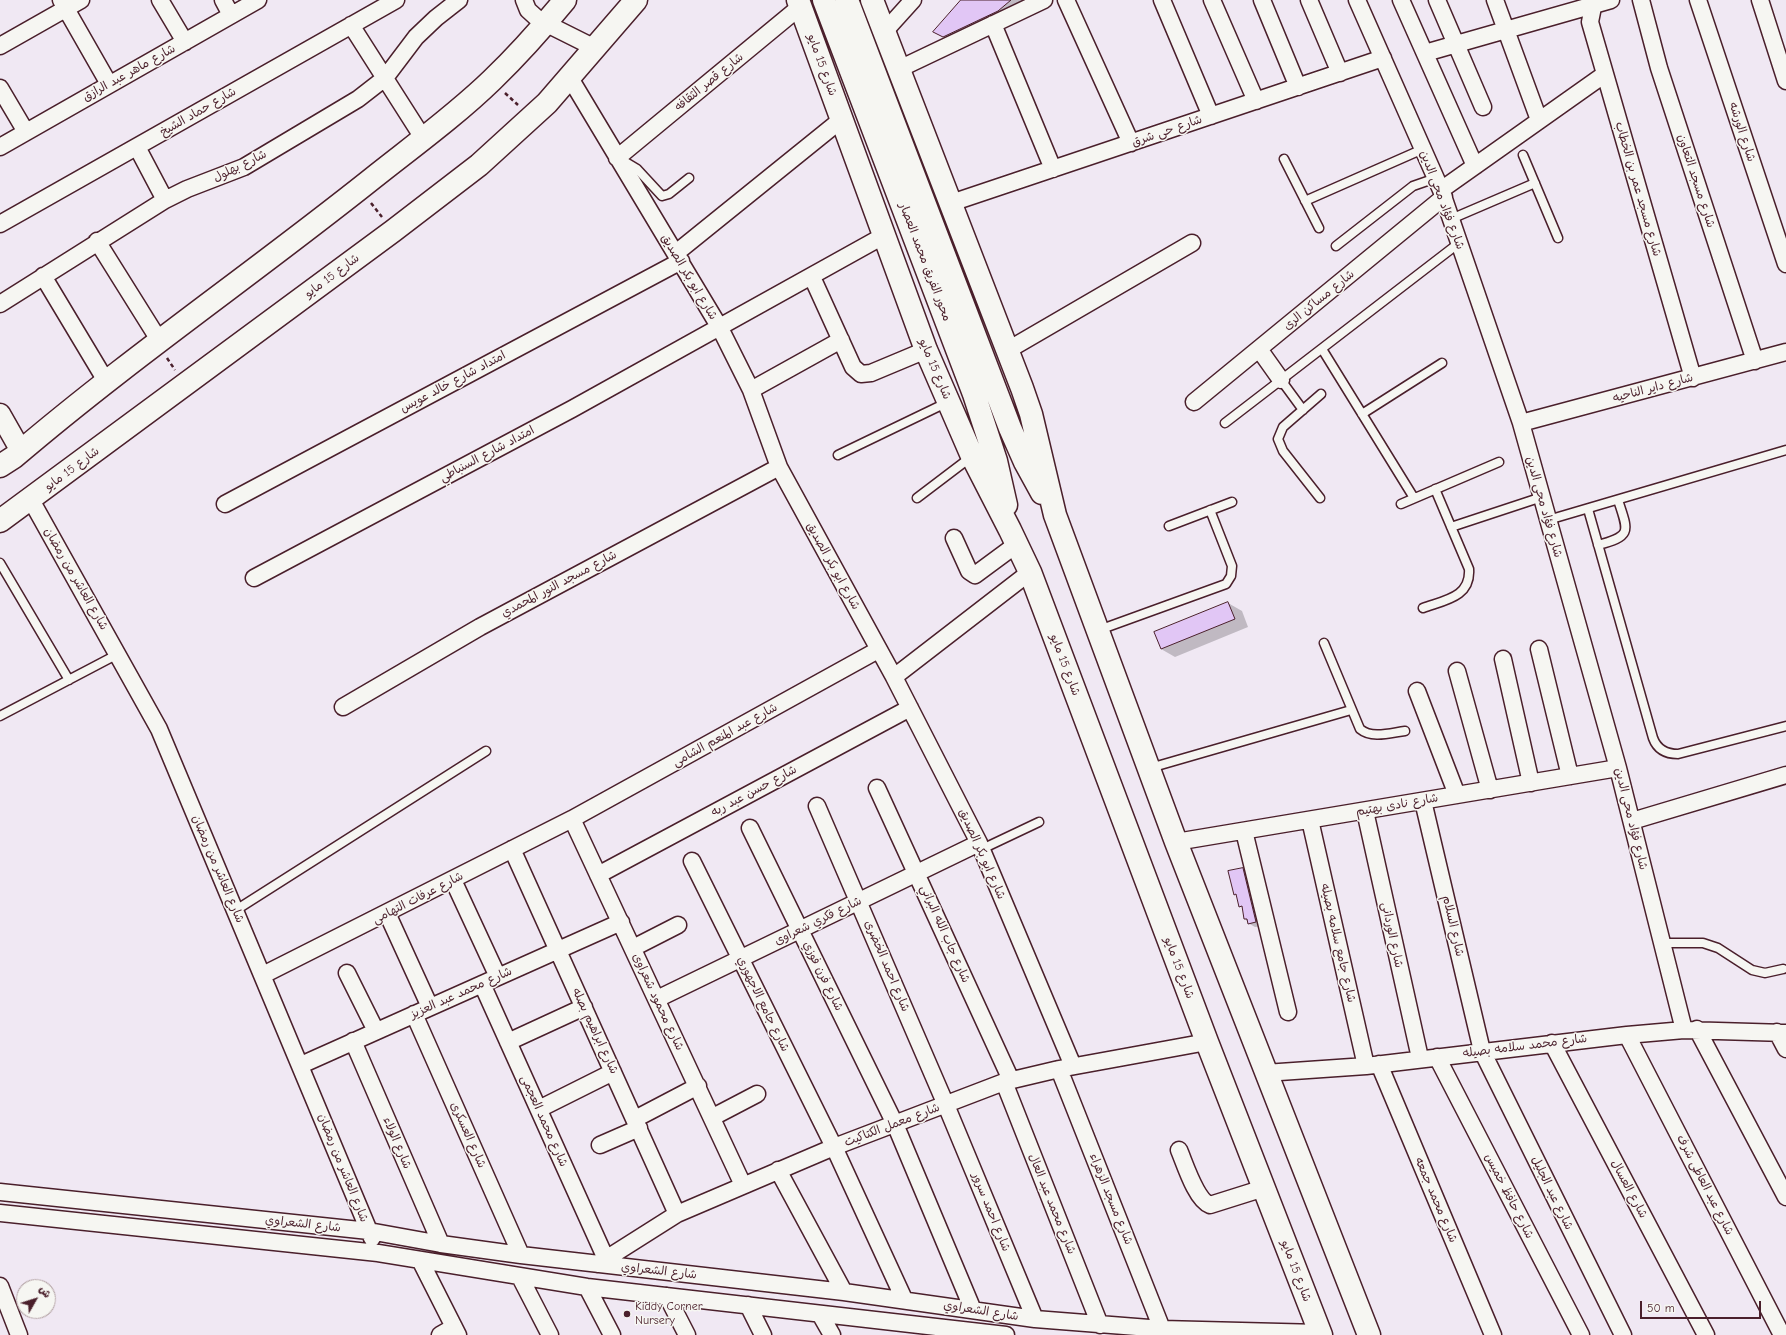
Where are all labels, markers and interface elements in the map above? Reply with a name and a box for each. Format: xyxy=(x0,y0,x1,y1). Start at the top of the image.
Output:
street label: شارع 15 مايو xyxy=(804,32,840,98)
street label: شارع ماهر عبد الرازق xyxy=(80,41,178,105)
street label: شارع قصر الثقافه xyxy=(672,50,746,114)
street label: شارع حماد الشيخ xyxy=(157,84,239,140)
street label: شارع الورشه xyxy=(1726,100,1758,164)
street label: شارع حى شرق xyxy=(1130,112,1204,150)
street label: شارع مسجد عمر بن الخطاب xyxy=(1612,120,1664,258)
street label: شارع مسجد التعاون xyxy=(1674,132,1718,230)
street label: شارع بهلول xyxy=(211,147,269,185)
street label: شارع فؤاد محى الدين xyxy=(1417,149,1467,251)
street label: محور الفريق محمد العصار xyxy=(896,201,954,323)
street label: شارع ابو بكر الصديق xyxy=(658,232,720,322)
street label: شارع 15 مايو xyxy=(302,251,362,301)
street label: شارع مساكن الرى xyxy=(1281,267,1357,333)
street label: شارع 15 مايو xyxy=(916,336,954,402)
street label: امتداد شارع خالد عويس xyxy=(398,348,508,416)
street label: شارع داير الناحيه xyxy=(1611,370,1695,406)
street label: امتداد شارع السنباطي xyxy=(437,423,537,485)
street label: شارع 15 مايو xyxy=(42,444,102,494)
street label: شارع فؤاد محى الدين xyxy=(1523,455,1565,559)
street label: شارع ابو بكر الصديق xyxy=(803,520,863,612)
street label: شارع العاشر من رمضان xyxy=(41,525,111,633)
street label: شارع مسجد النور المحمدي xyxy=(499,547,619,621)
street label: شارع 15 مايو xyxy=(1047,632,1083,698)
street label: شارع عبد المنعم الشامى xyxy=(670,700,780,770)
street label: شارع حسن عبد ربه xyxy=(709,762,799,820)
street label: شارع فؤاد محى الدين xyxy=(1611,766,1651,872)
street label: شارع نادى بهتيم xyxy=(1355,791,1439,819)
street label: شارع ابو بكر الصديق xyxy=(956,807,1008,901)
street label: شارع العاشر من رمضان xyxy=(189,813,247,925)
street label: شارع عرفات التهامى xyxy=(370,869,466,927)
street label: شارع جامع سلامه بصيله xyxy=(1317,882,1359,1004)
street label: شارع جاب الله البراني xyxy=(917,883,973,985)
street label: شارع فكري شعراوى xyxy=(772,894,864,948)
street label: شارع السلام xyxy=(1439,894,1467,958)
street label: شارع الوردانى xyxy=(1378,901,1406,969)
street label: شارع احمد الخضرى xyxy=(861,918,913,1014)
street label: شارع 15 مايو xyxy=(1161,935,1197,1001)
street label: شارع فرن فوزي xyxy=(800,939,846,1013)
street label: شارع محمود شعراوى xyxy=(629,951,687,1053)
street label: شارع جامع الاجهوري xyxy=(734,954,792,1054)
street label: شارع محمد عبد العزيز xyxy=(408,964,514,1022)
street label: شارع ابراهيم بصله xyxy=(569,986,621,1076)
street label: شارع محمد سلامه بصيله xyxy=(1462,1031,1588,1061)
street label: شارع محمد العجمى xyxy=(517,1073,571,1169)
street label: شارع العسكرى xyxy=(447,1100,489,1170)
street label: شارع معمل الكتاكيت xyxy=(842,1100,942,1150)
street label: شارع العاشر من رمضان xyxy=(315,1112,371,1224)
street label: شارع الولاء xyxy=(380,1115,414,1171)
street label: شارع عبد العاطى شرف xyxy=(1673,1132,1737,1238)
street label: شارع مسجد الزهراء xyxy=(1086,1151,1136,1247)
street label: شارع حافظ خميس xyxy=(1481,1151,1537,1241)
street label: شارع محمد عبد العال xyxy=(1025,1152,1079,1256)
street label: شارع عبد الجليل xyxy=(1528,1154,1576,1232)
street label: شارع محمد جمعه xyxy=(1412,1155,1460,1245)
street label: شارع العسال xyxy=(1608,1157,1650,1221)
street label: شارع احمد سرور xyxy=(969,1171,1013,1253)
street label: شارع الشعراوي xyxy=(264,1213,342,1235)
street label: شارع 15 مايو xyxy=(1278,1238,1314,1304)
street label: شارع الشعراوي xyxy=(620,1260,698,1282)
north arrow xyxy=(16,1279,56,1319)
text: ش xyxy=(36,1283,54,1301)
scale bar xyxy=(1642,1293,1763,1319)
street label: شارع الشعراوي xyxy=(942,1298,1020,1324)
place label: Kiddy Corner Nursery xyxy=(635,1300,702,1328)
text: 50 m xyxy=(1647,1301,1675,1315)
marker: Kiddy Corner Nursery xyxy=(622,1309,632,1319)

